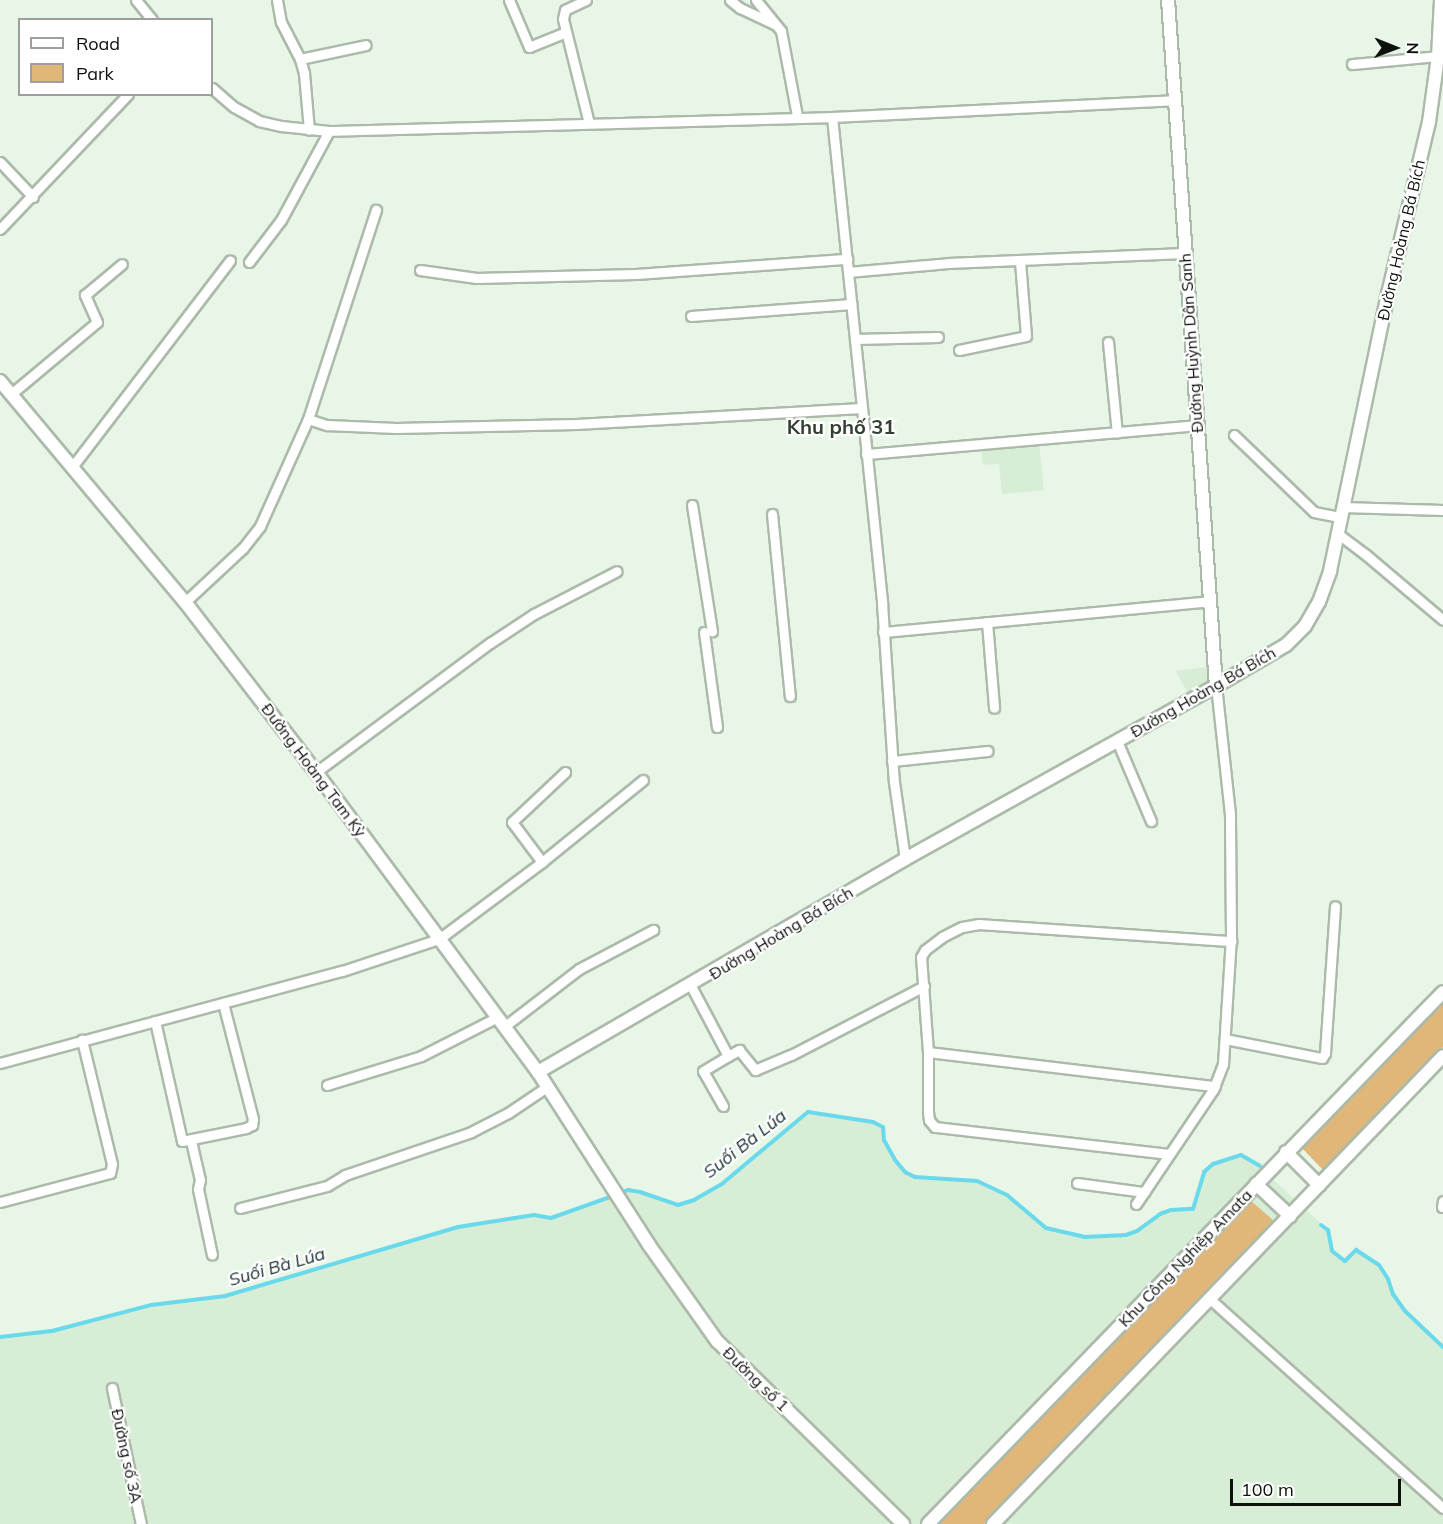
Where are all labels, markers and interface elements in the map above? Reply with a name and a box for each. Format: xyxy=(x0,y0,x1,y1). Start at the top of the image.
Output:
legend xyxy=(18,18,213,96)
north arrow xyxy=(1365,18,1425,78)
text: Road xyxy=(76,32,120,55)
text: N xyxy=(1403,42,1423,55)
text: Park xyxy=(76,62,114,85)
street label: Đường Hoàng Bá Bích xyxy=(1373,158,1429,322)
street label: Đường Huỳnh Dân Sanh xyxy=(1175,253,1207,433)
district label: Khu phố 31 xyxy=(787,414,895,438)
street label: Đường Hoàng Bá Bích xyxy=(1127,643,1279,741)
street label: Đường Hoàng Tam Kỳ xyxy=(258,699,370,841)
street label: Đường Hoàng Bá Bích xyxy=(706,882,856,984)
water label: Suối Bà Lúa xyxy=(699,1105,791,1183)
street label: Khu Công Nghiệp Amata xyxy=(1114,1185,1256,1331)
water label: Suối Bà Lúa xyxy=(226,1243,328,1291)
street label: Đường số 1 xyxy=(719,1343,793,1415)
street label: Đường số 3A xyxy=(108,1407,146,1505)
scale bar xyxy=(1233,1467,1404,1505)
text: 100 m xyxy=(1241,1478,1294,1501)

